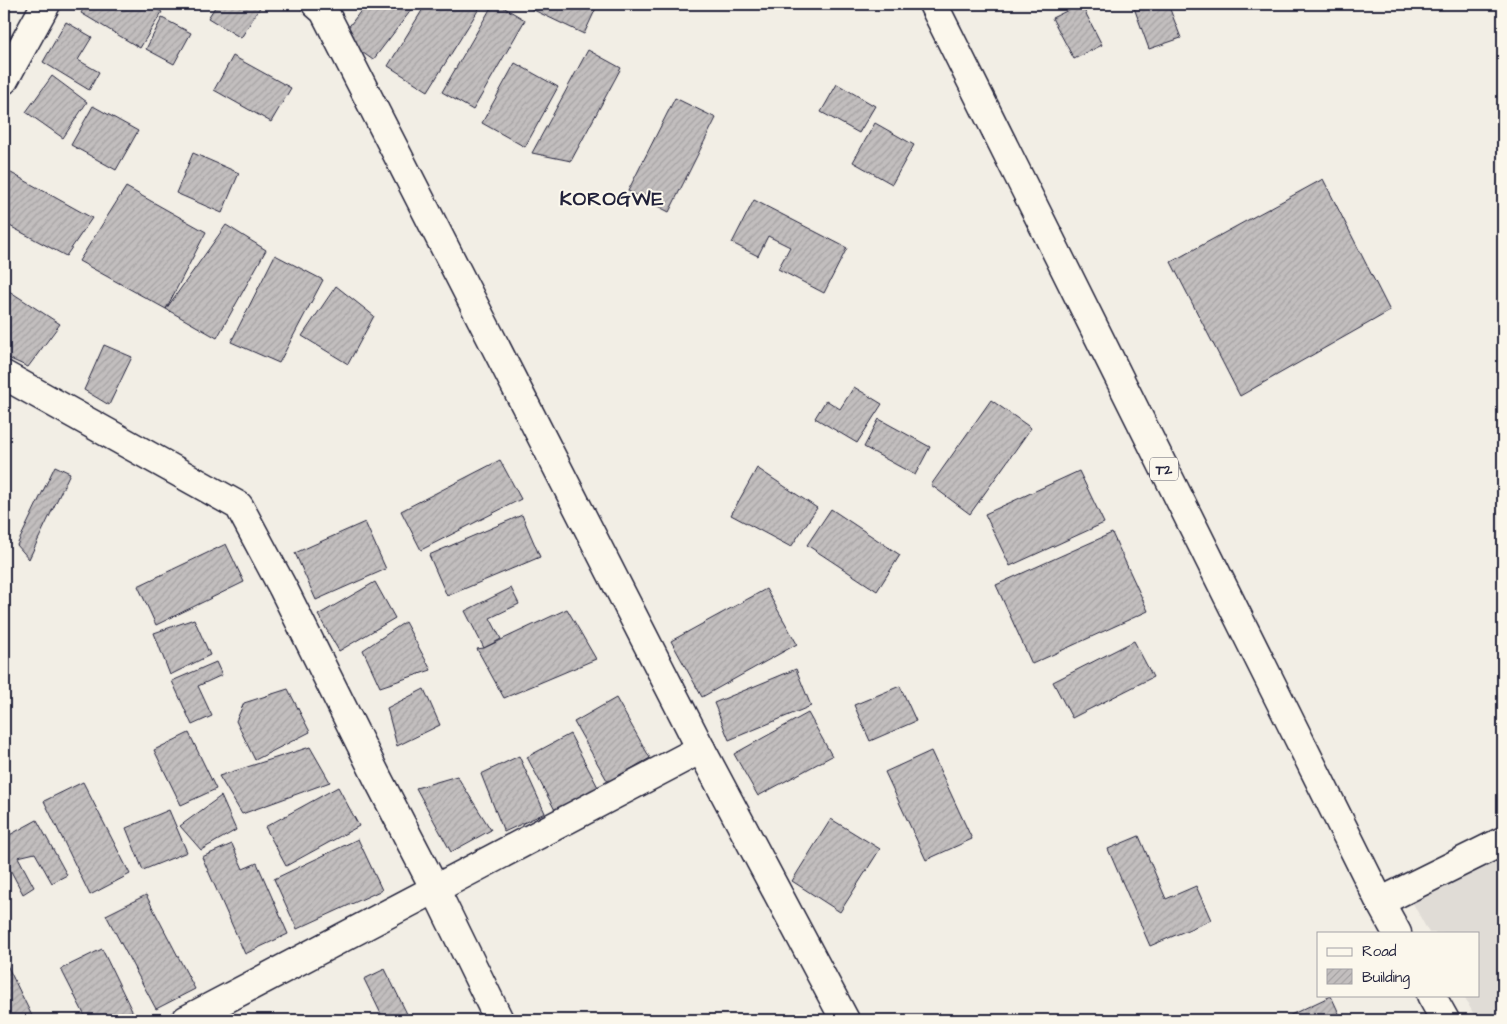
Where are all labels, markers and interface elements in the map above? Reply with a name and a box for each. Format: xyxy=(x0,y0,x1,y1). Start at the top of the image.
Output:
district label: KOROGWE xyxy=(560,185,664,213)
road number: T2 xyxy=(1150,458,1178,480)
legend xyxy=(1317,932,1480,996)
text: Road xyxy=(1362,941,1397,962)
text: Building xyxy=(1362,967,1410,989)

